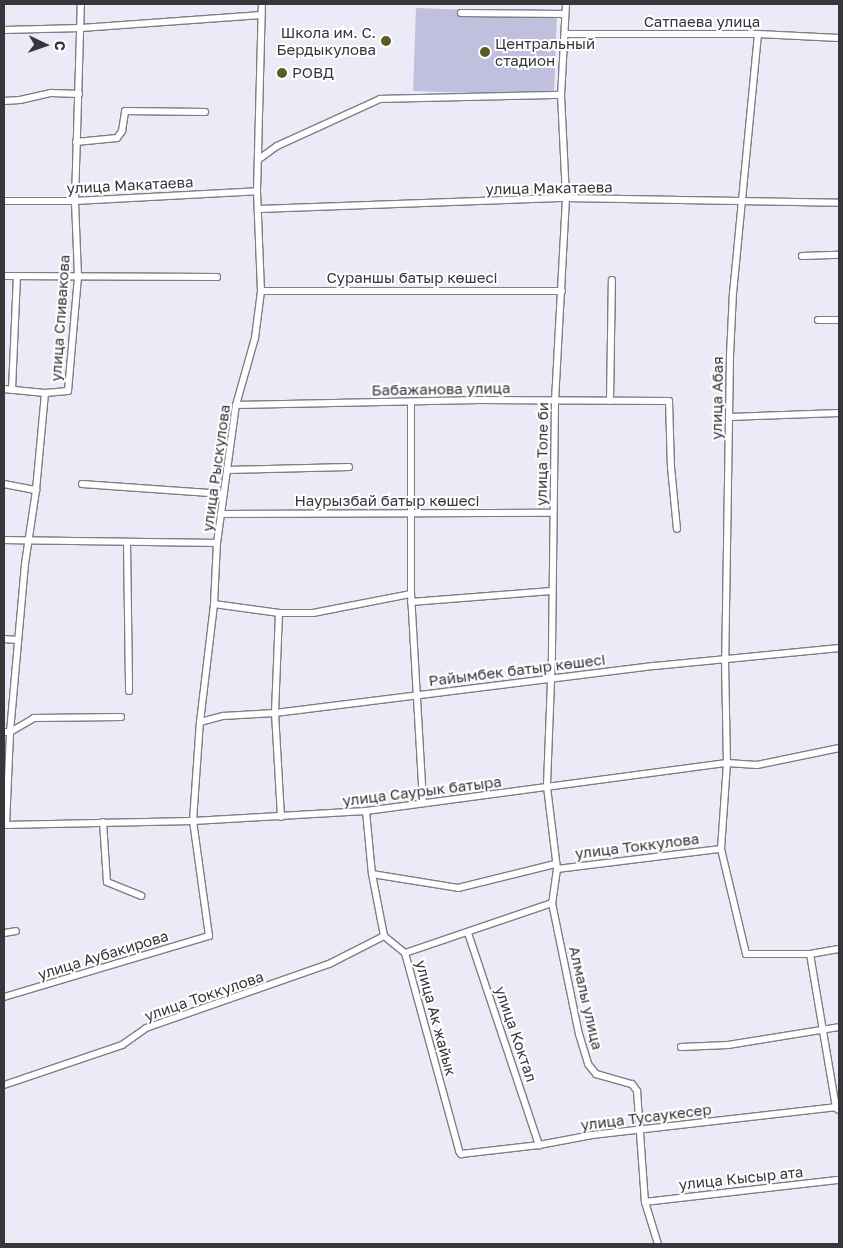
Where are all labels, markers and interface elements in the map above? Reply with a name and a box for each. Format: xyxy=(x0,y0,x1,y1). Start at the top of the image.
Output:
street label: Сатпаева улица xyxy=(644,13,760,31)
north arrow xyxy=(20,20,70,70)
place label: Школа им. С. Бердыкулова xyxy=(277,23,376,58)
place label: Центральный стадион xyxy=(495,34,595,69)
marker: Школа им. С. Бердыкулова xyxy=(380,35,392,47)
text: С xyxy=(52,40,69,51)
marker: Центральный стадион xyxy=(479,46,491,58)
place label: РОВД xyxy=(292,64,334,82)
marker: РОВД xyxy=(276,67,288,79)
street label: улица Макатаева xyxy=(66,173,194,197)
street label: улица Макатаева xyxy=(485,178,613,198)
street label: улица Спивакова xyxy=(47,254,73,382)
street label: Сураншы батыр көшесі xyxy=(326,269,498,287)
street label: улица Абая xyxy=(707,356,727,440)
street label: Бабажанова улица xyxy=(371,379,511,399)
street label: улица Толе би xyxy=(532,402,552,506)
street label: улица Рыскулова xyxy=(198,403,234,533)
street label: Наурызбай батыр көшесі xyxy=(294,492,480,510)
street label: Райымбек батыр көшесі xyxy=(428,650,606,690)
street label: улица Саурык батыра xyxy=(341,772,503,810)
street label: улица Токкулова xyxy=(574,829,700,863)
street label: улица Аубакирова xyxy=(36,927,170,983)
street label: Алмалы улица xyxy=(565,944,607,1052)
street label: улица Ак жайык xyxy=(412,958,460,1078)
street label: улица Токкулова xyxy=(142,967,266,1025)
street label: улица Коктал xyxy=(491,984,541,1084)
street label: улица Тусаукесер xyxy=(580,1100,712,1134)
street label: улица Кысыр ата xyxy=(678,1163,804,1193)

